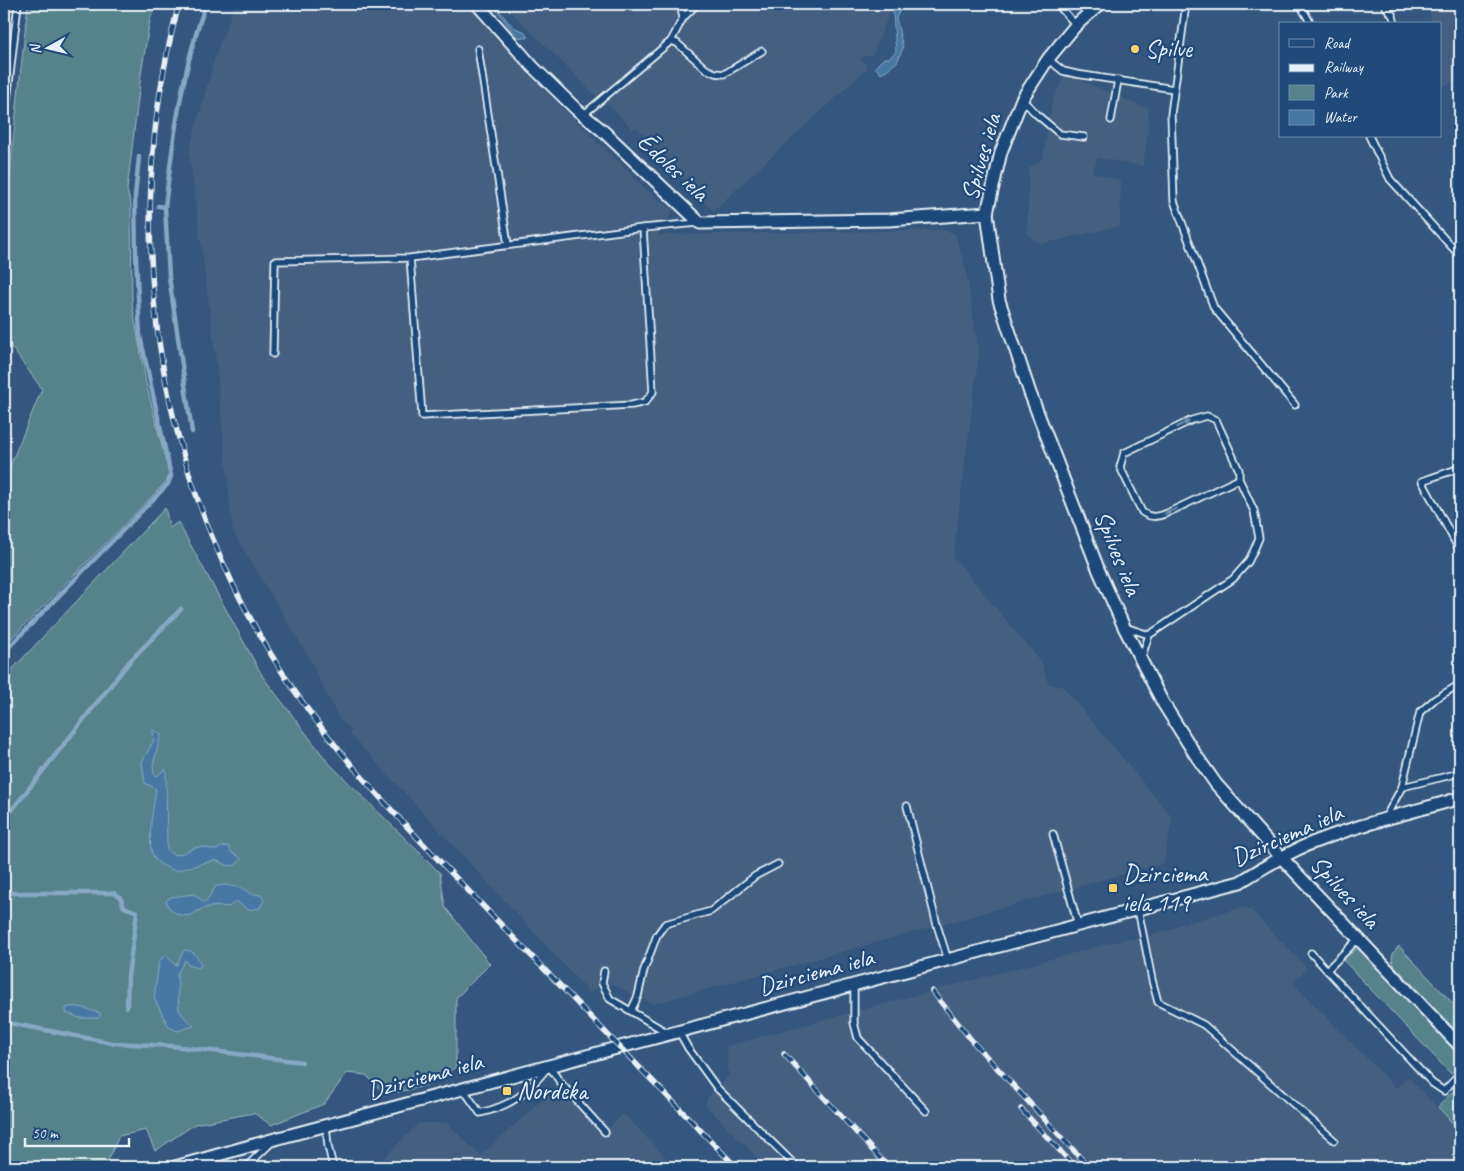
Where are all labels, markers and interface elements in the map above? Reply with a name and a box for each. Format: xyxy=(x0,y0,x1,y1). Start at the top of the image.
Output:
north arrow xyxy=(22,22,72,72)
legend xyxy=(1279,22,1442,138)
place label: Spilve xyxy=(1145,33,1194,65)
text: Road xyxy=(1324,34,1351,53)
text: N xyxy=(26,42,45,55)
marker: Spilve xyxy=(1129,43,1141,55)
text: Railway xyxy=(1324,58,1365,77)
text: Park xyxy=(1324,84,1349,103)
street label: Spilves iela xyxy=(953,108,1009,204)
text: Water xyxy=(1324,108,1358,127)
street label: Ēdoles iela xyxy=(630,126,717,210)
one-way arrow xyxy=(1176,420,1190,428)
street label: Spilves iela xyxy=(1087,506,1150,602)
one-way arrow xyxy=(1164,507,1178,515)
street label: Dzirciema iela xyxy=(1227,796,1349,874)
street label: Spilves iela xyxy=(1303,849,1388,937)
place label: Dzirciema iela 119 xyxy=(1123,858,1209,919)
marker: Dzirciema iela 119 xyxy=(1107,882,1119,894)
street label: Dzirciema iela xyxy=(755,941,879,1003)
street label: Dzirciema iela xyxy=(364,1045,488,1107)
place label: Nordeka xyxy=(517,1075,590,1107)
marker: Nordeka xyxy=(501,1085,513,1097)
scale bar xyxy=(25,1116,129,1148)
text: 50 m xyxy=(32,1124,59,1143)

